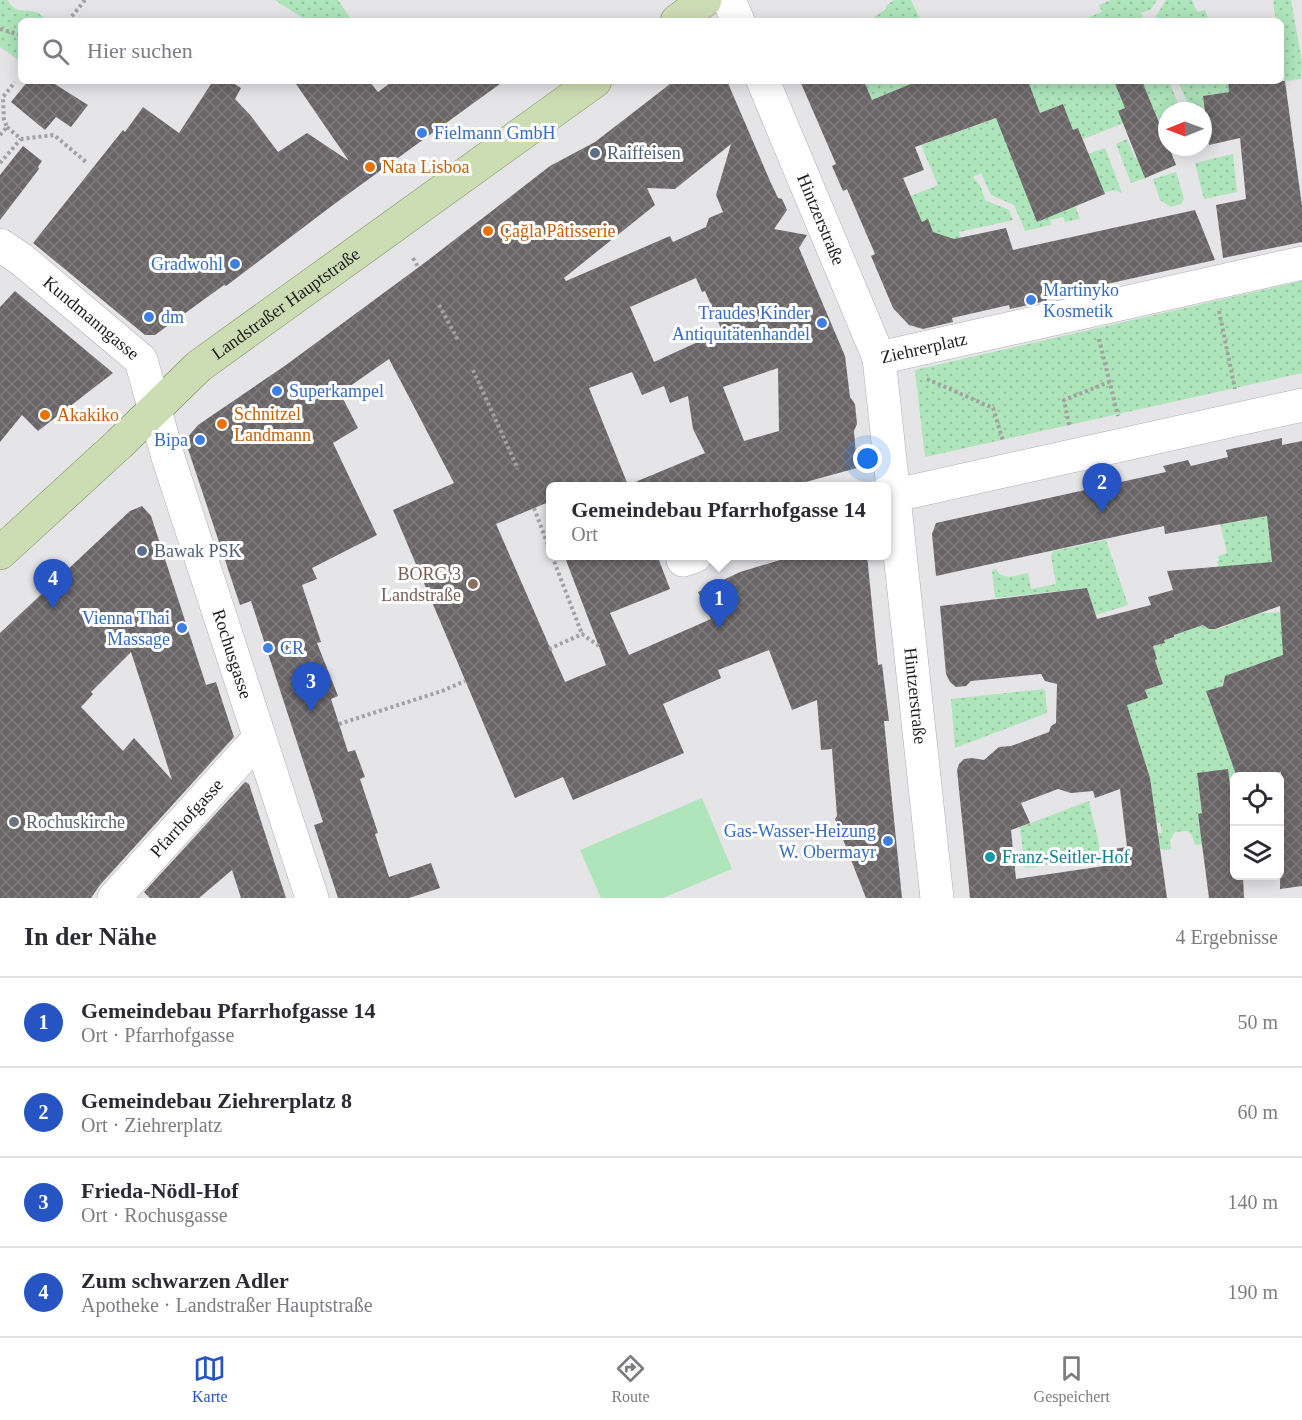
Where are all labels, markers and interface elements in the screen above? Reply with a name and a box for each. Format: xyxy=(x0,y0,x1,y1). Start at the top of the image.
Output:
search box xyxy=(18,18,1284,84)
icon: search xyxy=(39,35,72,68)
text: Hier suchen xyxy=(87,38,193,63)
north arrow xyxy=(1158,102,1212,156)
place label: Fielmann GmbH xyxy=(434,123,556,143)
marker: Fielmann GmbH xyxy=(415,126,429,140)
place label: Raiffeisen xyxy=(607,143,681,163)
marker: Raiffeisen xyxy=(588,146,602,160)
place label: Nata Lisboa xyxy=(382,157,469,177)
marker: Nata Lisboa xyxy=(363,160,377,174)
street label: Hintzerstraße xyxy=(793,171,849,268)
place label: Çağla Pâtisserie xyxy=(500,221,615,241)
marker: Çağla Pâtisserie xyxy=(481,224,495,238)
street label: Landstraßer Hauptstraße xyxy=(208,244,364,364)
place label: Gradwohl xyxy=(151,254,223,274)
marker: Gradwohl xyxy=(228,257,242,271)
street label: Kundmanngasse xyxy=(39,272,143,364)
place label: Martinyko Kosmetik xyxy=(1043,280,1119,321)
marker: Martinyko Kosmetik xyxy=(1024,293,1038,307)
place label: Traudes Kinder Antiquitätenhandel xyxy=(672,303,810,344)
place label: dm xyxy=(161,307,184,327)
marker: dm xyxy=(142,310,156,324)
marker: Traudes Kinder Antiquitätenhandel xyxy=(815,316,829,330)
street label: Ziehrerplatz xyxy=(879,329,969,367)
place label: Superkampel xyxy=(289,381,384,401)
marker: Superkampel xyxy=(270,384,284,398)
place label: Schnitzel Landmann xyxy=(234,404,311,445)
place label: Akakiko xyxy=(57,405,119,425)
marker: Akakiko xyxy=(38,408,52,422)
marker: Schnitzel Landmann xyxy=(215,417,229,431)
place label: Bipa xyxy=(154,430,188,450)
marker: Bipa xyxy=(193,433,207,447)
your location xyxy=(853,444,882,473)
pin: 2 xyxy=(1082,464,1122,513)
popup xyxy=(546,482,891,560)
text: Gemeindebau Pfarrhofgasse 14 xyxy=(571,497,866,522)
text: Ort xyxy=(571,523,598,545)
place label: Bawak PSK xyxy=(154,541,242,561)
marker: Bawak PSK xyxy=(135,544,149,558)
pin: 4 xyxy=(34,560,72,609)
place label: BORG 3 Landstraße xyxy=(381,564,461,605)
marker: BORG 3 Landstraße xyxy=(466,577,480,591)
pin: 1 xyxy=(700,580,738,629)
street label: Rochusgasse xyxy=(208,607,256,701)
place label: Vienna Thai Massage xyxy=(82,608,170,649)
marker: Vienna Thai Massage xyxy=(175,621,189,635)
place label: CR xyxy=(280,638,304,658)
marker: CR xyxy=(261,641,275,655)
street label: Hintzerstraße xyxy=(900,646,930,745)
pin: 3 xyxy=(292,662,330,712)
map controls xyxy=(1230,772,1284,880)
button: locate xyxy=(1230,772,1284,826)
street label: Pfarrhofgasse xyxy=(146,775,227,861)
place label: Rochuskirche xyxy=(26,812,125,832)
marker: Rochuskirche xyxy=(7,815,21,829)
place label: Gas-Wasser-Heizung W. Obermayr xyxy=(724,821,876,862)
button: layers xyxy=(1230,826,1284,880)
marker: Gas-Wasser-Heizung W. Obermayr xyxy=(881,834,895,848)
place label: Franz-Seitler-Hof xyxy=(1002,847,1130,867)
marker: Franz-Seitler-Hof xyxy=(983,850,997,864)
text: In der Nähe xyxy=(24,922,156,951)
text: 4 Ergebnisse xyxy=(1176,926,1278,948)
text: Gemeindebau Pfarrhofgasse 14 xyxy=(81,998,376,1023)
text: 1 xyxy=(39,1011,49,1033)
text: 50 m xyxy=(1237,1011,1278,1033)
text: Ort · Pfarrhofgasse xyxy=(81,1024,234,1046)
text: Gemeindebau Ziehrerplatz 8 xyxy=(81,1088,352,1113)
text: 2 xyxy=(39,1101,49,1123)
text: 60 m xyxy=(1237,1101,1278,1123)
text: Ort · Ziehrerplatz xyxy=(81,1114,222,1136)
text: Frieda-Nödl-Hof xyxy=(81,1178,239,1203)
text: 3 xyxy=(39,1191,49,1213)
text: 140 m xyxy=(1227,1191,1278,1213)
text: Ort · Rochusgasse xyxy=(81,1204,228,1226)
text: Zum schwarzen Adler xyxy=(81,1268,289,1293)
text: 4 xyxy=(39,1281,49,1303)
text: 190 m xyxy=(1227,1281,1278,1303)
text: Apotheke · Landstraßer Hauptstraße xyxy=(81,1294,373,1316)
tab: Karte xyxy=(192,1352,228,1406)
tab: Route xyxy=(611,1352,650,1406)
tab: Gespeichert xyxy=(1034,1352,1110,1406)

